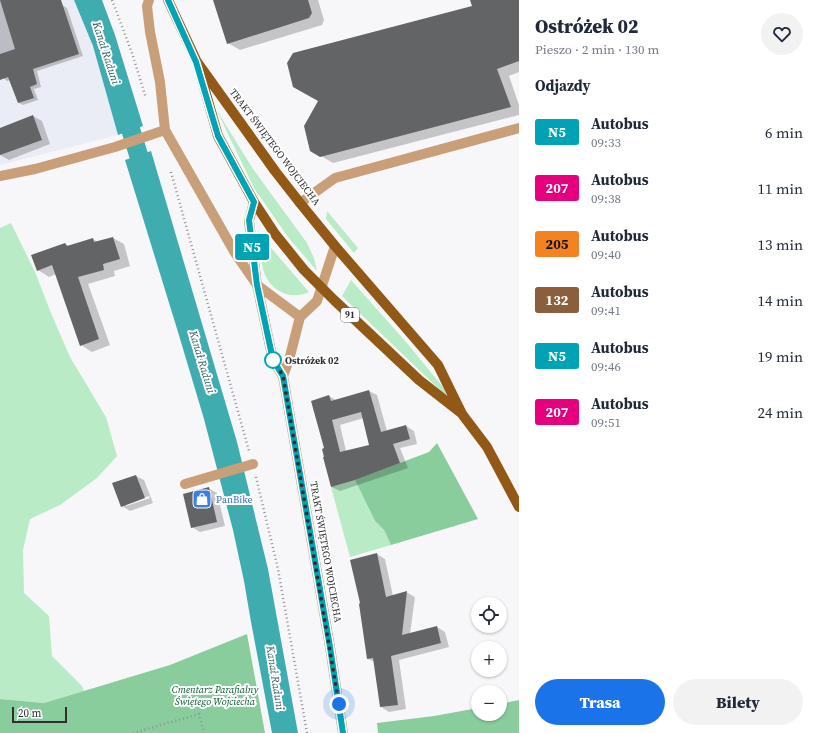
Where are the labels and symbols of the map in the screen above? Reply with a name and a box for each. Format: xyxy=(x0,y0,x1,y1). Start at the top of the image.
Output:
water label: Kanał Raduni xyxy=(89,19,123,87)
street label: TRAKT ŚWIĘTEGO WOJCIECHA xyxy=(227,86,323,208)
line badge: N5 xyxy=(234,234,270,260)
road number: 91 xyxy=(341,308,359,322)
water label: Kanał Raduni xyxy=(185,328,219,396)
marker: Ostróżek 02 xyxy=(264,351,282,369)
place label: Ostróżek 02 xyxy=(285,354,339,367)
street label: TRAKT ŚWIĘTEGO WOJCIECHA xyxy=(307,480,345,624)
shop icon: PanBike xyxy=(191,488,213,510)
place label: PanBike xyxy=(216,493,253,506)
water label: Kanał Raduni xyxy=(262,644,288,712)
park label: Cmentarz Parafialny Świętego Wojciecha xyxy=(172,683,258,708)
your location xyxy=(329,694,349,714)
scale bar xyxy=(12,705,67,724)

